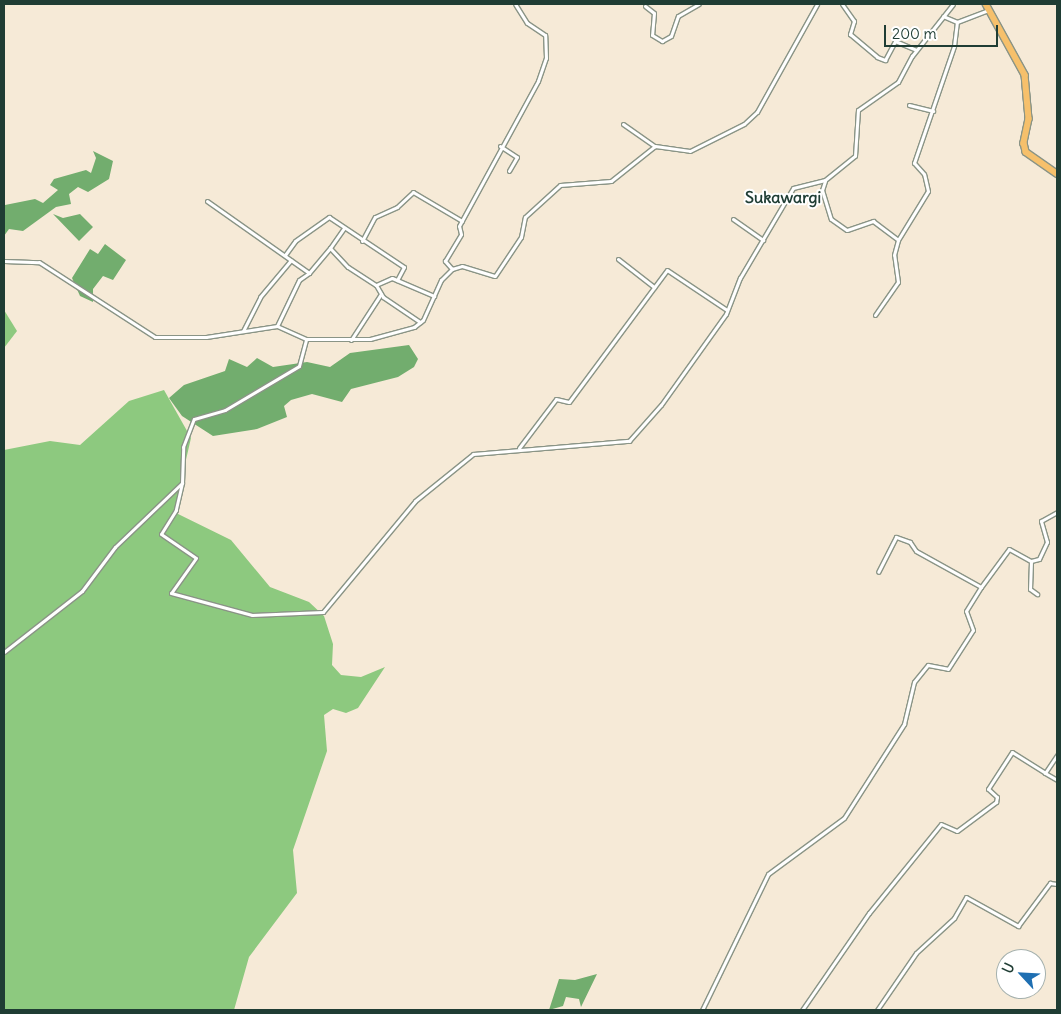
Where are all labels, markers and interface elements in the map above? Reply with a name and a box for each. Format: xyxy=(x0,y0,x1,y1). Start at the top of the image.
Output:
scale bar xyxy=(886,15,1000,47)
text: 200 m xyxy=(892,24,937,43)
district label: Sukawargi xyxy=(745,187,821,207)
north arrow xyxy=(996,949,1046,999)
text: U xyxy=(998,960,1018,976)

